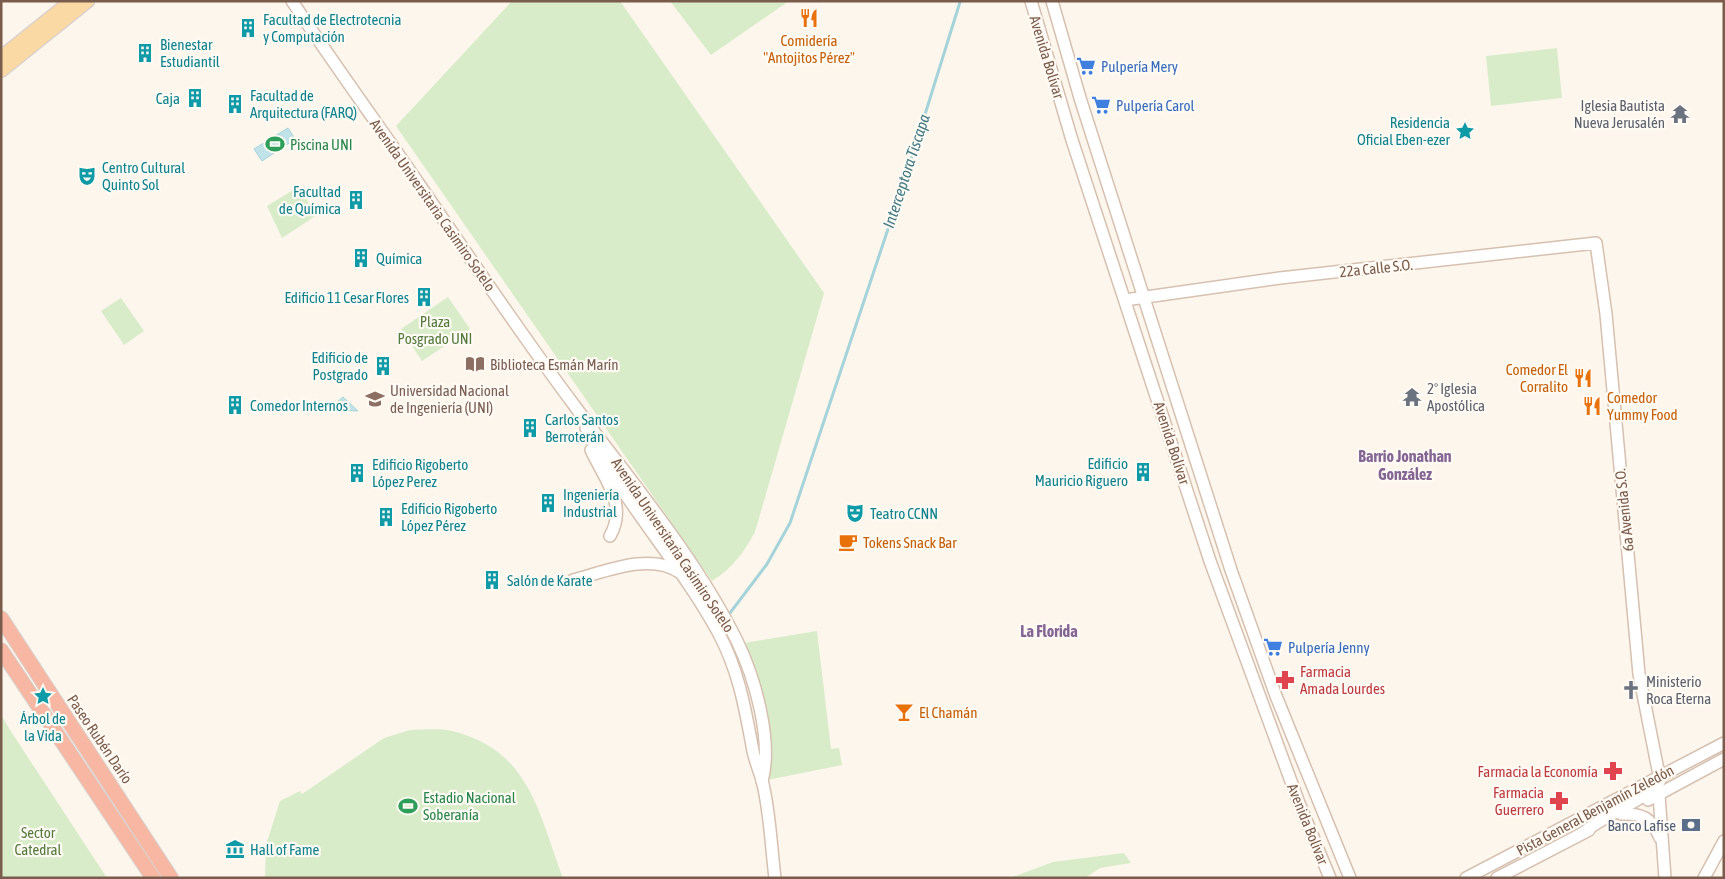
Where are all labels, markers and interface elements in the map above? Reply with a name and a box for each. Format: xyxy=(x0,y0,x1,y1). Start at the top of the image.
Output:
restaurant icon: Comidería "Antojitos Pérez" xyxy=(798,7,820,29)
place label: Facultad de Electrotecnia y Computación xyxy=(263,11,401,45)
street label: Avenida Bolívar xyxy=(1026,13,1068,101)
building icon: Facultad de Electrotecnia y Computación xyxy=(237,17,259,39)
place label: Comidería "Antojitos Pérez" xyxy=(763,32,855,66)
place label: Bienestar Estudiantil xyxy=(160,36,220,70)
building icon: Bienestar Estudiantil xyxy=(134,42,156,64)
supermarket icon: Pulpería Mery xyxy=(1075,55,1097,77)
place label: Pulpería Mery xyxy=(1101,58,1178,75)
building icon: Caja xyxy=(184,87,206,109)
place label: Facultad de Arquitectura (FARQ) xyxy=(250,87,357,121)
place label: Caja xyxy=(156,90,180,107)
building icon: Facultad de Arquitectura (FARQ) xyxy=(224,93,246,115)
supermarket icon: Pulpería Carol xyxy=(1090,94,1112,116)
place label: Pulpería Carol xyxy=(1116,97,1195,114)
place label: Iglesia Bautista Nueva Jerusalén xyxy=(1574,97,1665,131)
temple icon: Iglesia Bautista Nueva Jerusalén xyxy=(1669,103,1691,125)
water label: Interceptora Tiscapa xyxy=(879,111,934,231)
place label: Residencia Oficial Eben-ezer xyxy=(1357,114,1451,148)
street label: Avenida Universitaria Casimiro Sotelo xyxy=(367,116,499,294)
place icon: Residencia Oficial Eben-ezer xyxy=(1454,120,1476,142)
sports icon: Piscina UNI xyxy=(264,133,286,155)
place label: Piscina UNI xyxy=(290,136,353,153)
place label: Centro Cultural Quinto Sol xyxy=(102,159,185,193)
theatre icon: Centro Cultural Quinto Sol xyxy=(76,165,98,187)
place label: Facultad de Química xyxy=(279,183,341,217)
building icon: Facultad de Química xyxy=(345,189,367,211)
building icon: Química xyxy=(350,247,372,269)
place label: Química xyxy=(376,250,422,267)
street label: 22a Calle S.O. xyxy=(1339,256,1414,280)
building icon: Edificio 11 Cesar Flores xyxy=(413,286,435,308)
place label: Edificio 11 Cesar Flores xyxy=(284,289,409,306)
park label: Plaza Posgrado UNI xyxy=(398,313,472,347)
place label: Edificio de Postgrado xyxy=(311,349,368,383)
library icon: Biblioteca Esmán Marín xyxy=(464,353,486,375)
building icon: Edificio de Postgrado xyxy=(372,355,394,377)
place label: Biblioteca Esmán Marín xyxy=(490,356,619,373)
place label: Comedor El Corralito xyxy=(1506,361,1568,395)
restaurant icon: Comedor El Corralito xyxy=(1572,367,1594,389)
place label: 2° Iglesia Apostólica xyxy=(1427,380,1485,414)
place label: Universidad Nacional de Ingeniería (UNI) xyxy=(390,382,509,416)
temple icon: 2° Iglesia Apostólica xyxy=(1401,386,1423,408)
school or university icon: Universidad Nacional de Ingeniería (UNI) xyxy=(364,388,386,410)
place label: Comedor Yummy Food xyxy=(1607,389,1678,423)
building icon: Comedor Internos xyxy=(224,394,246,416)
restaurant icon: Comedor Yummy Food xyxy=(1581,395,1603,417)
place label: Comedor Internos xyxy=(250,397,348,414)
street label: Avenida Bolívar xyxy=(1151,399,1194,487)
place label: Carlos Santos Berroterán xyxy=(545,411,618,445)
building icon: Carlos Santos Berroterán xyxy=(519,417,541,439)
district label: Barrio Jonathan González xyxy=(1358,447,1452,483)
street label: Avenida Universitaria Casimiro Sotelo xyxy=(608,455,738,635)
place label: Edificio Mauricio Riguero xyxy=(1035,455,1128,489)
place label: Edificio Rigoberto López Perez xyxy=(372,456,468,490)
building icon: Edificio Mauricio Riguero xyxy=(1132,461,1154,483)
building icon: Edificio Rigoberto López Perez xyxy=(346,462,368,484)
street label: 6a Avenida S.O. xyxy=(1611,467,1637,552)
place label: Ingeniería Industrial xyxy=(563,486,619,520)
building icon: Ingeniería Industrial xyxy=(537,492,559,514)
place label: Edificio Rigoberto López Pérez xyxy=(401,500,497,534)
theatre icon: Teatro CCNN xyxy=(844,502,866,524)
place label: Teatro CCNN xyxy=(870,505,938,522)
building icon: Edificio Rigoberto López Pérez xyxy=(375,506,397,528)
cafe icon: Tokens Snack Bar xyxy=(837,531,859,553)
place label: Tokens Snack Bar xyxy=(863,534,957,551)
building icon: Salón de Karate xyxy=(481,569,503,591)
place label: Salón de Karate xyxy=(507,572,593,589)
district label: La Florida xyxy=(1020,622,1078,640)
supermarket icon: Pulpería Jenny xyxy=(1262,636,1284,658)
place label: Pulpería Jenny xyxy=(1288,639,1370,656)
place label: Farmacia Amada Lourdes xyxy=(1300,663,1385,697)
pharmacy icon: Farmacia Amada Lourdes xyxy=(1274,669,1296,691)
place label: Ministerio Roca Eterna xyxy=(1646,673,1711,707)
church icon: Ministerio Roca Eterna xyxy=(1620,679,1642,701)
place icon: Árbol de la Vida xyxy=(32,685,54,707)
street label: Paseo Rubén Darío xyxy=(64,691,136,787)
bar icon: El Chamán xyxy=(893,701,915,723)
place label: El Chamán xyxy=(919,704,977,721)
place label: Árbol de la Vida xyxy=(20,710,66,744)
pharmacy icon: Farmacia la Economía xyxy=(1602,760,1624,782)
street label: Pista General Benjamín Zeledón xyxy=(1513,761,1677,859)
place label: Farmacia la Economía xyxy=(1478,763,1598,780)
street label: Avenida Bolívar xyxy=(1284,781,1332,868)
place label: Farmacia Guerrero xyxy=(1493,784,1544,818)
place label: Estadio Nacional Soberanía xyxy=(423,789,516,823)
pharmacy icon: Farmacia Guerrero xyxy=(1548,790,1570,812)
sports icon: Estadio Nacional Soberanía xyxy=(397,795,419,817)
bank icon: Banco Lafise xyxy=(1680,814,1702,836)
place label: Banco Lafise xyxy=(1608,817,1676,834)
park label: Sector Catedral xyxy=(15,824,61,858)
museum icon: Hall of Fame xyxy=(224,838,246,860)
place label: Hall of Fame xyxy=(250,841,319,858)

